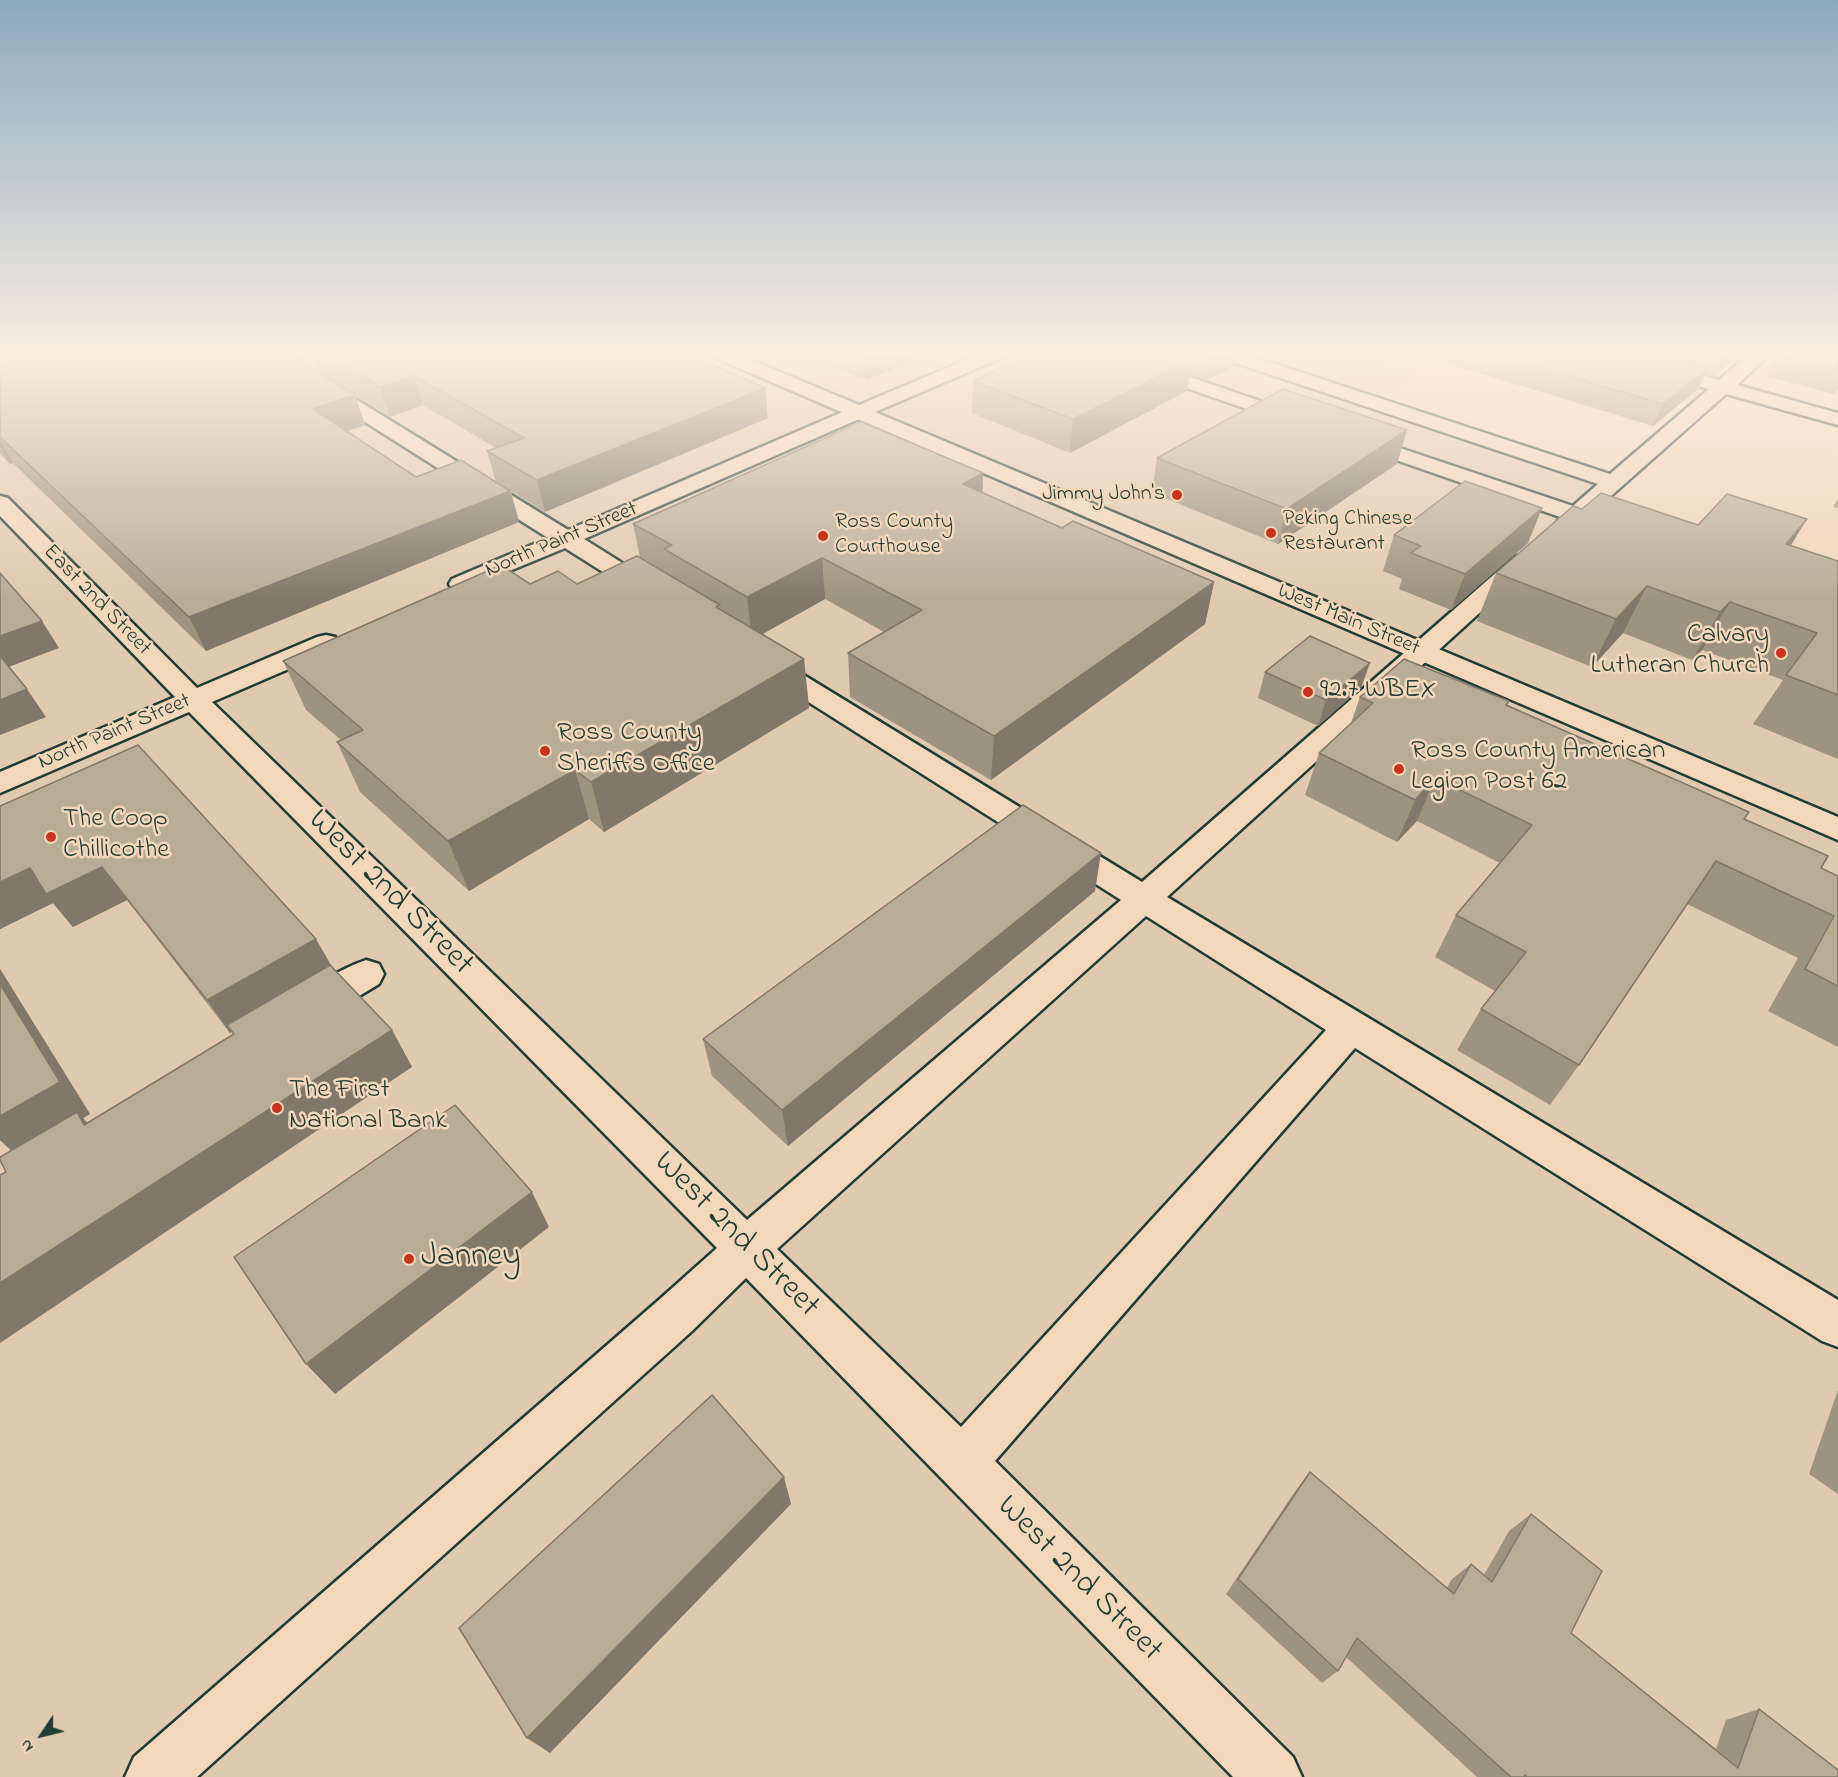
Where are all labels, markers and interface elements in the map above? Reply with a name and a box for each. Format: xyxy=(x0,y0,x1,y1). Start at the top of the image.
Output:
place label: Jimmy John's xyxy=(1042,482,1165,508)
marker: Jimmy John's xyxy=(1170,488,1184,502)
street label: North Paint Street xyxy=(482,497,642,585)
place label: Peking Chinese Restaurant xyxy=(1283,507,1412,558)
place label: Ross County Courthouse xyxy=(835,510,953,562)
marker: Peking Chinese Restaurant xyxy=(1264,526,1278,540)
marker: Ross County Courthouse xyxy=(816,529,830,543)
street label: East 2nd Street xyxy=(36,540,156,662)
street label: West Main Street xyxy=(1273,579,1423,663)
place label: Calvary Lutheran Church xyxy=(1590,621,1769,684)
marker: Calvary Lutheran Church xyxy=(1774,646,1788,660)
place label: 92.7 WBEX xyxy=(1320,676,1436,708)
marker: 92.7 WBEX xyxy=(1301,685,1315,699)
street label: North Paint Street xyxy=(35,689,195,777)
place label: Ross County Sheriffs Office xyxy=(557,719,715,782)
place label: Ross County American Legion Post 62 xyxy=(1411,737,1665,800)
marker: Ross County Sheriffs Office xyxy=(538,744,552,758)
marker: Ross County American Legion Post 62 xyxy=(1392,762,1406,776)
street label: West 2nd Street xyxy=(298,803,480,985)
place label: The Coop Chillicothe xyxy=(63,805,169,868)
marker: The Coop Chillicothe xyxy=(44,830,58,844)
place label: The First National Bank xyxy=(289,1076,447,1139)
marker: The First National Bank xyxy=(270,1101,284,1115)
street label: West 2nd Street xyxy=(644,1145,826,1327)
place label: Janney xyxy=(421,1239,521,1279)
marker: Janney xyxy=(402,1252,416,1266)
street label: West 2nd Street xyxy=(987,1489,1169,1671)
north arrow xyxy=(12,1705,72,1765)
text: N xyxy=(14,1734,40,1757)

